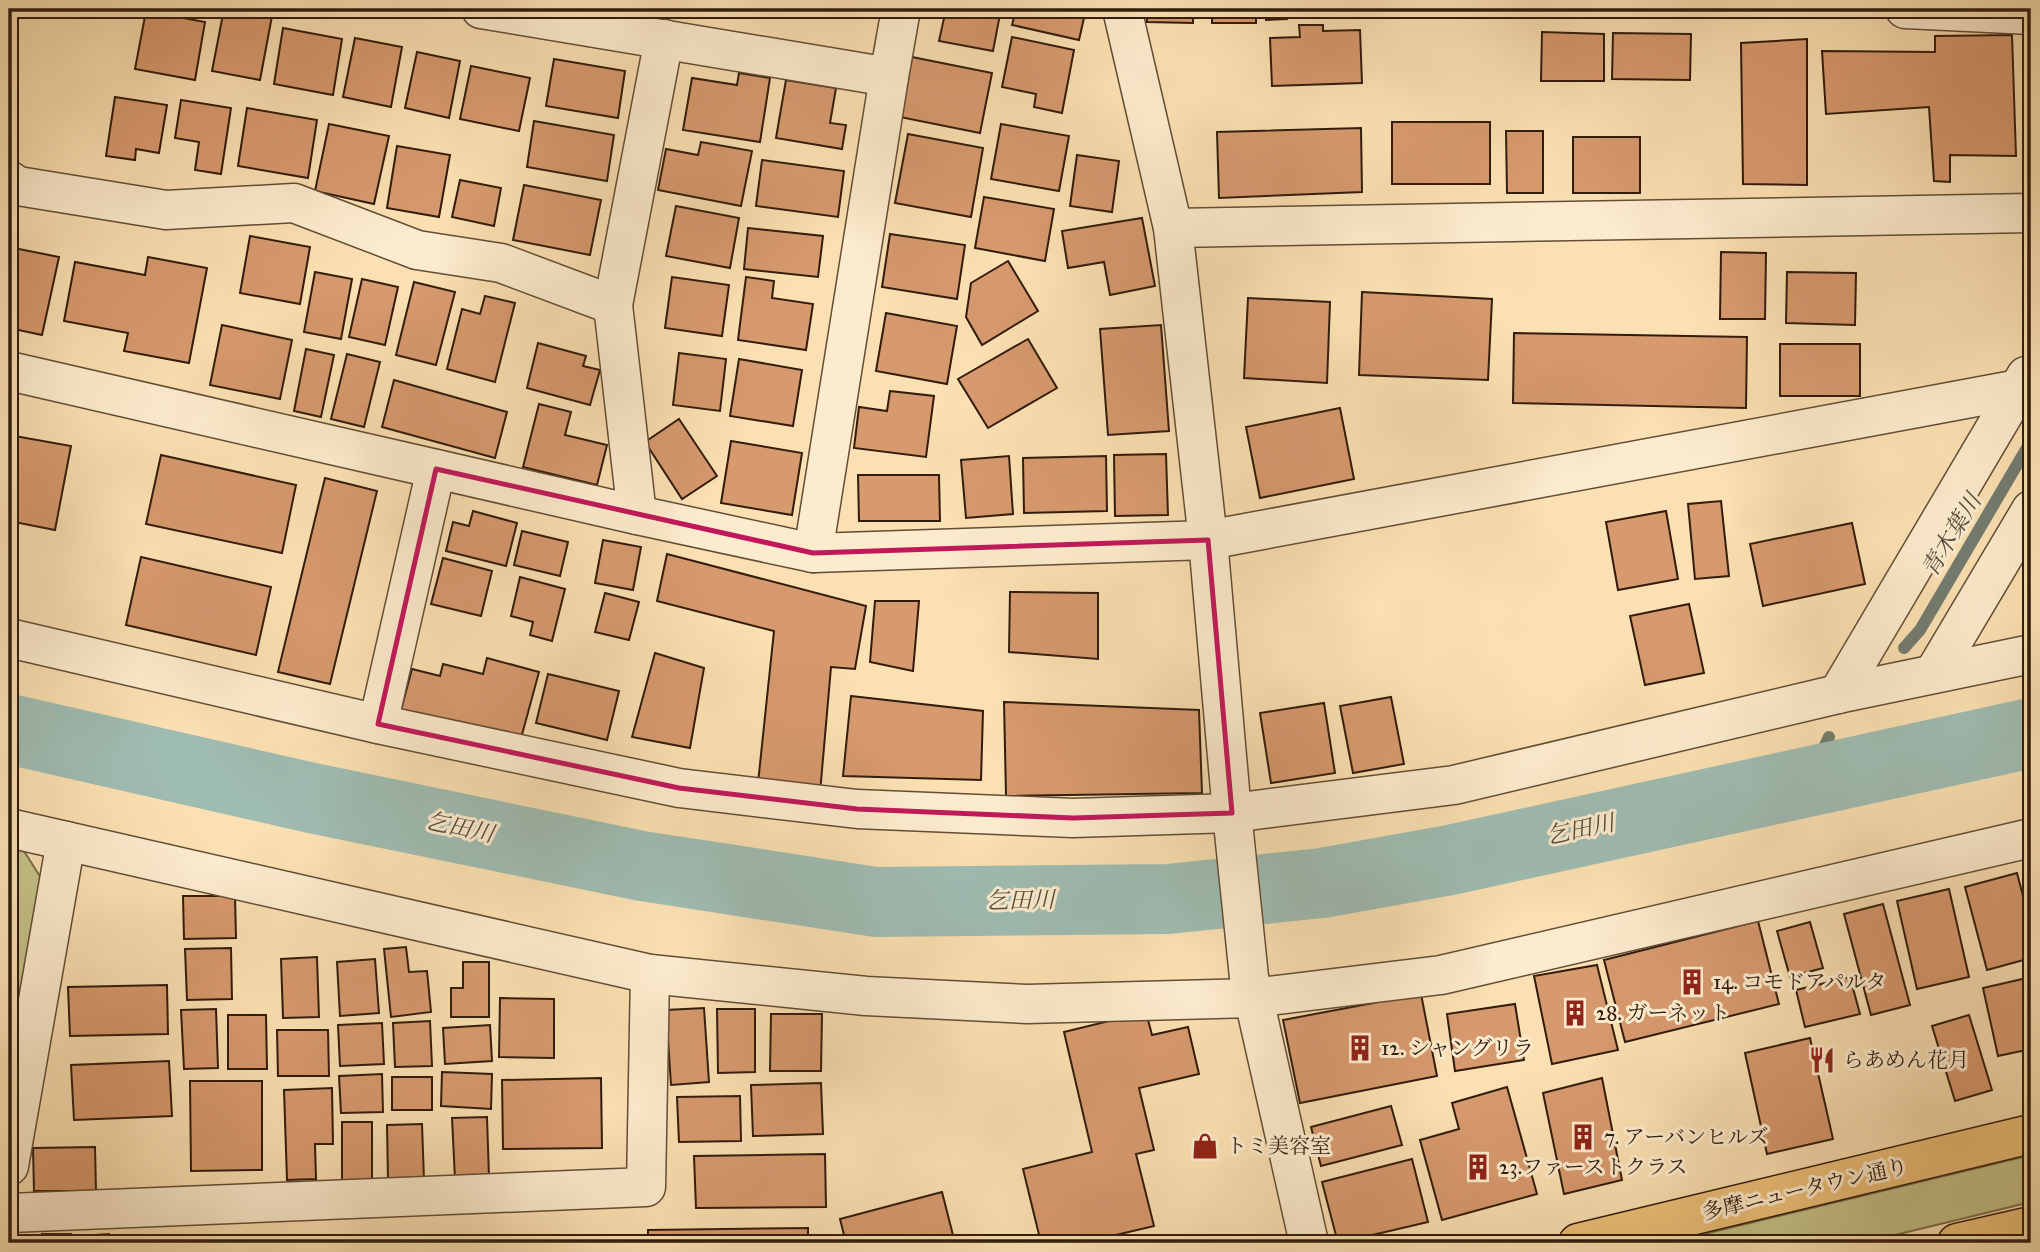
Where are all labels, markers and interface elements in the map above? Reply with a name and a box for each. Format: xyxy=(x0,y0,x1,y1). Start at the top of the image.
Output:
water label: 青木葉川 xyxy=(1915,486,1988,582)
water label: 乞田川 xyxy=(423,806,500,848)
water label: 乞田川 xyxy=(1543,808,1620,850)
water label: 乞田川 xyxy=(985,885,1058,915)
building icon: 14. コモドアパルタ xyxy=(1677,967,1707,997)
place label: 14. コモドアパルタ xyxy=(1713,969,1886,995)
building icon: 28. ガーネット xyxy=(1560,998,1590,1028)
place label: 28. ガーネット xyxy=(1596,1000,1730,1026)
building icon: 12. シャングリラ xyxy=(1345,1033,1375,1063)
place label: 12. シャングリラ xyxy=(1381,1035,1534,1061)
restaurant icon: らあめん花月 xyxy=(1807,1045,1837,1075)
place label: らあめん花月 xyxy=(1843,1047,1969,1073)
building icon: 7. アーバンヒルズ xyxy=(1568,1122,1598,1152)
place label: 7. アーバンヒルズ xyxy=(1604,1124,1769,1150)
shop icon: トミ美容室 xyxy=(1190,1131,1220,1161)
place label: トミ美容室 xyxy=(1226,1133,1331,1159)
building icon: 23.ファーストクラス xyxy=(1463,1152,1493,1182)
street label: 多摩ニュータウン通り xyxy=(1700,1153,1910,1225)
place label: 23.ファーストクラス xyxy=(1499,1154,1688,1180)

